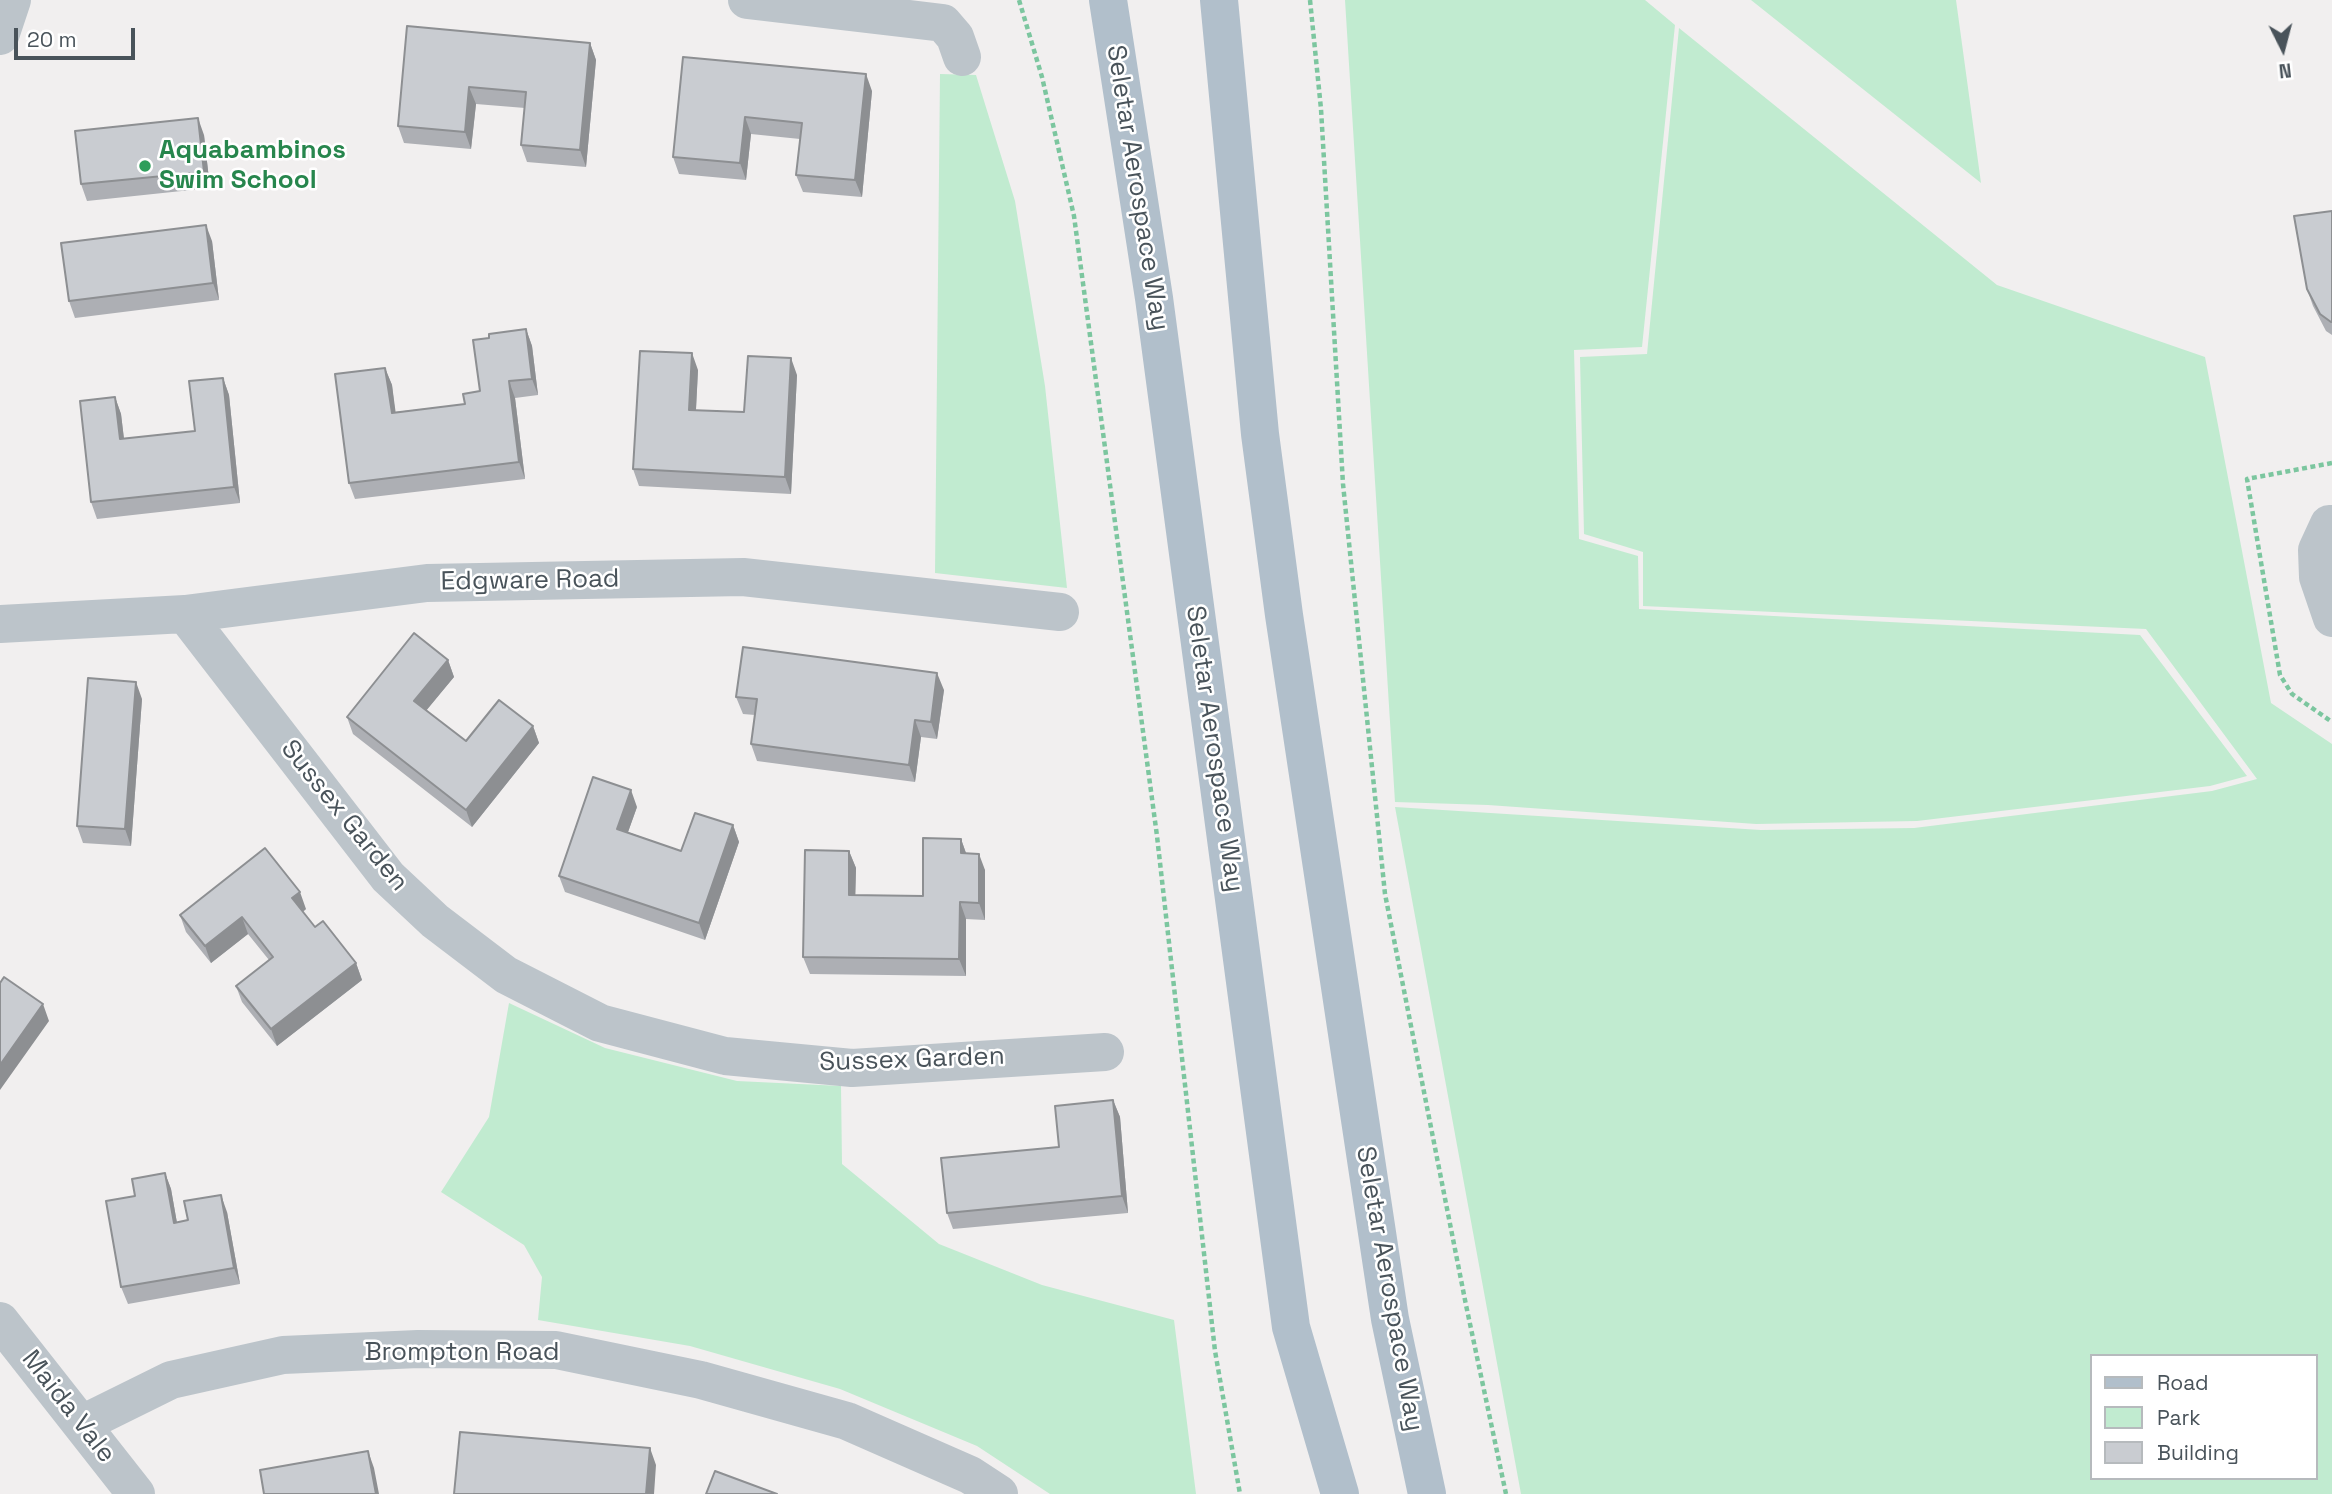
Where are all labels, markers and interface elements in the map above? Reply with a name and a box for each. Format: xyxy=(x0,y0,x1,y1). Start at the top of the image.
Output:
scale bar xyxy=(18,14,138,58)
north arrow xyxy=(2248,14,2318,84)
text: 20 m xyxy=(27,26,77,53)
street label: Seletar Aerospace Way xyxy=(1099,43,1175,333)
text: N xyxy=(2278,57,2293,83)
place label: Aquabambinos Swim School xyxy=(159,135,346,196)
marker: Aquabambinos Swim School xyxy=(137,158,153,174)
street label: Edgware Road xyxy=(440,564,620,598)
street label: Seletar Aerospace Way xyxy=(1178,604,1250,894)
street label: Sussex Garden xyxy=(274,734,414,898)
street label: Sussex Garden xyxy=(819,1041,1005,1079)
street label: Seletar Aerospace Way xyxy=(1349,1144,1429,1434)
street label: Brompton Road xyxy=(364,1337,560,1369)
street label: Maida Vale xyxy=(14,1345,122,1469)
legend xyxy=(2090,1354,2318,1480)
text: Road xyxy=(2157,1369,2209,1396)
text: Park xyxy=(2157,1404,2201,1431)
text: Building xyxy=(2157,1439,2239,1466)

